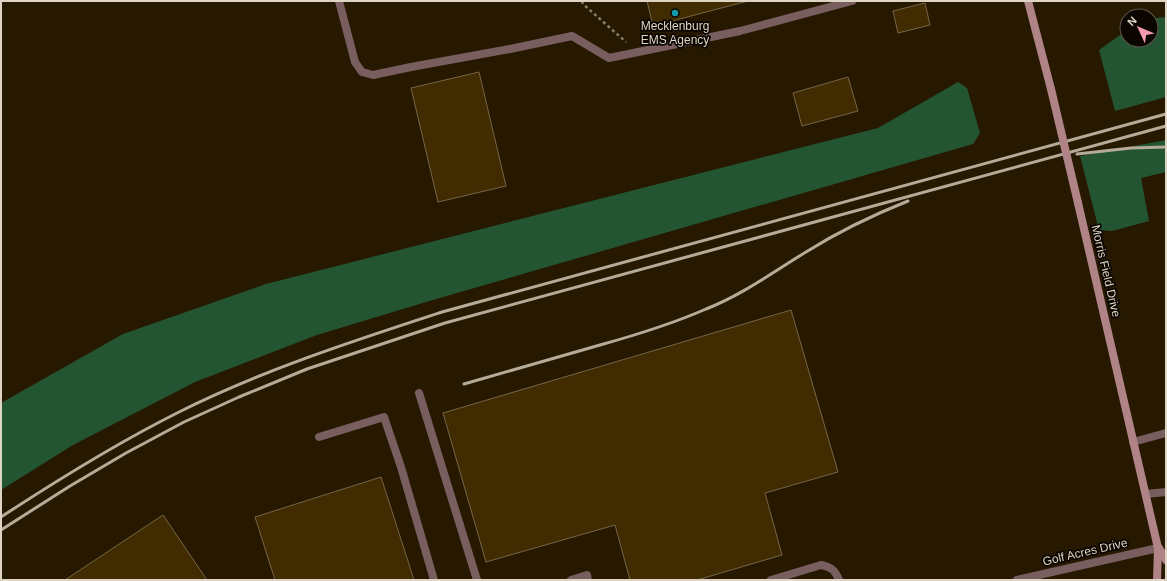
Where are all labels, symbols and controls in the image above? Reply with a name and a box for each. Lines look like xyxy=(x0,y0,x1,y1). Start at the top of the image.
marker: Mecklenburg EMS Agency xyxy=(670,8,680,18)
north arrow xyxy=(1119,8,1159,48)
text: N xyxy=(1125,14,1139,28)
place label: Mecklenburg EMS Agency xyxy=(641,19,709,47)
street label: Morris Field Drive xyxy=(1089,224,1123,319)
street label: Golf Acres Drive xyxy=(1041,535,1129,569)

